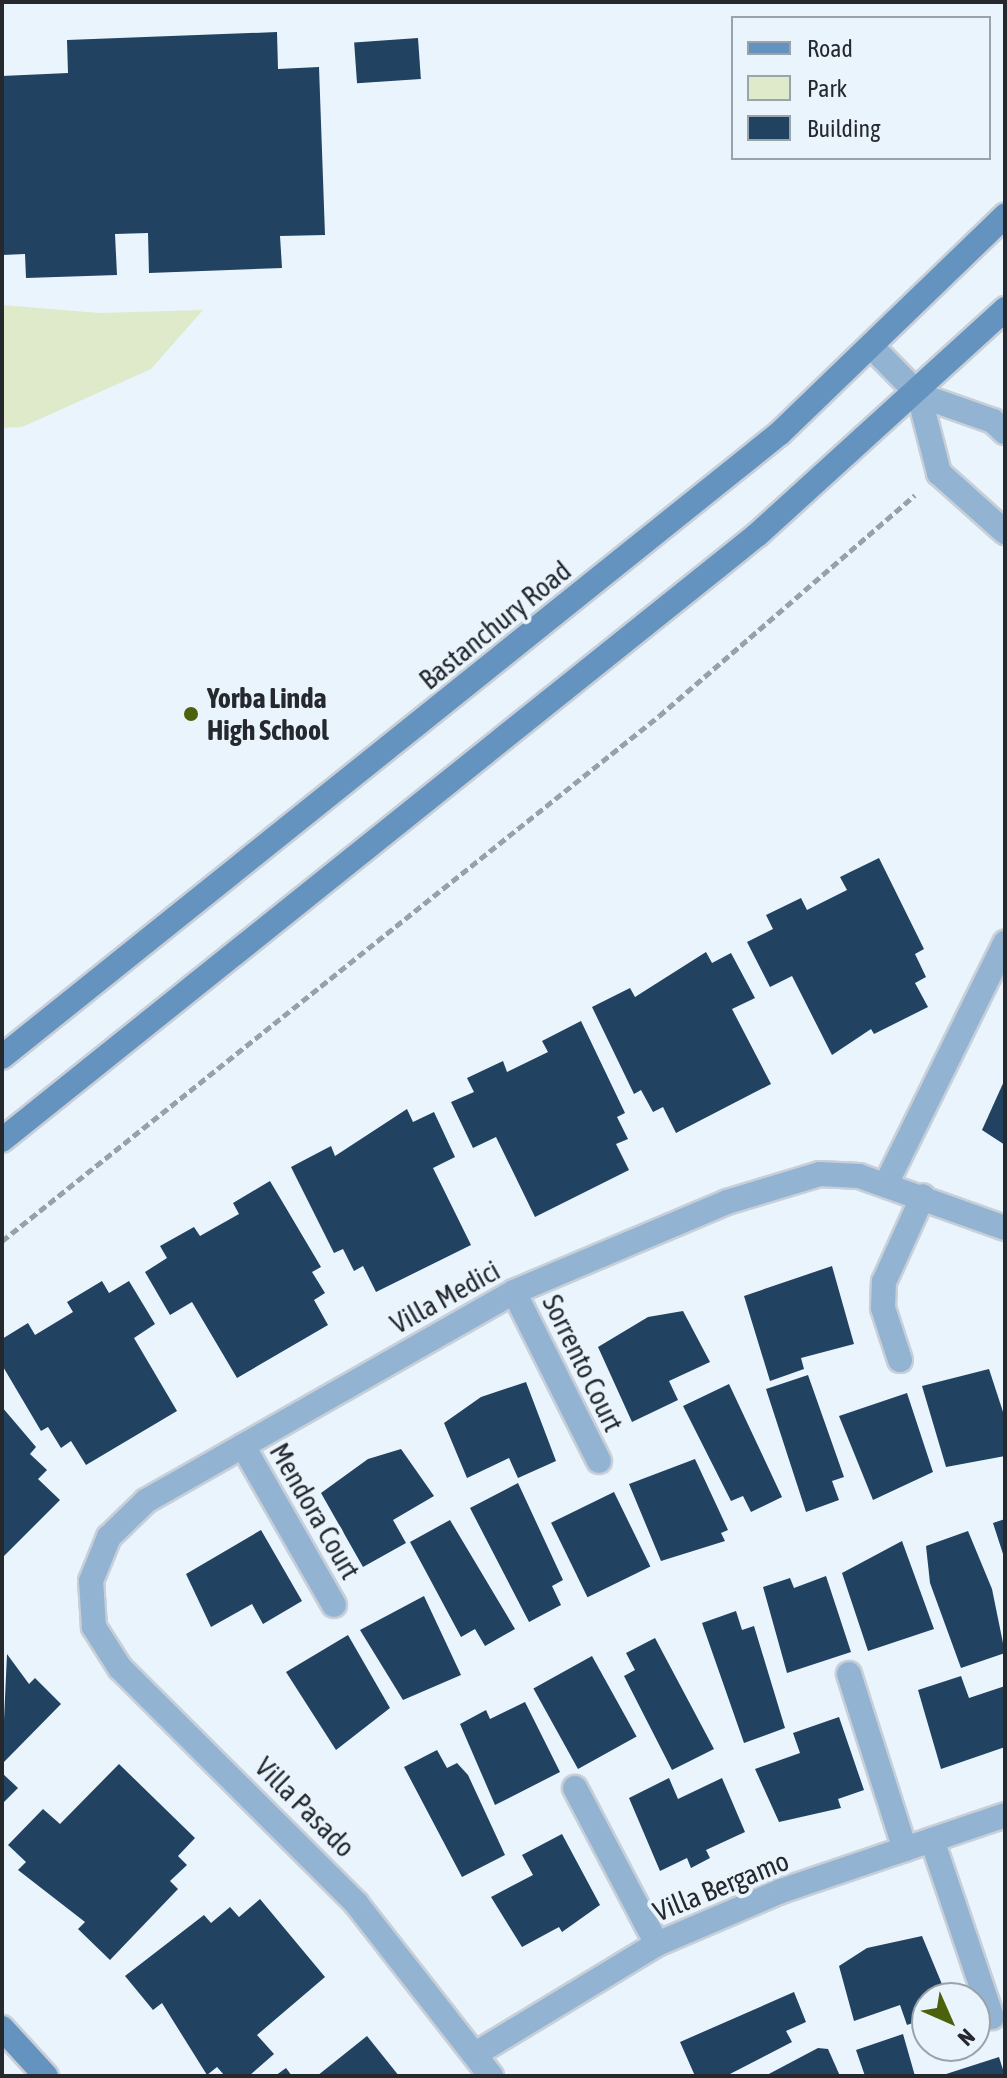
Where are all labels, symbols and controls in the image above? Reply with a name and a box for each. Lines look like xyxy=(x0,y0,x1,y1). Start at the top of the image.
legend xyxy=(731,16,991,160)
text: Road xyxy=(807,35,853,62)
text: Park xyxy=(807,75,847,102)
text: Building xyxy=(807,115,880,142)
street label: Bastanchury Road xyxy=(412,554,578,696)
place label: Yorba Linda High School xyxy=(207,681,329,747)
marker: Yorba Linda High School xyxy=(182,705,200,723)
street label: Villa Medici xyxy=(385,1253,505,1341)
street label: Sorrento Court xyxy=(535,1289,631,1437)
street label: Mendora Court xyxy=(263,1437,367,1585)
street label: Villa Pasado xyxy=(248,1750,362,1864)
street label: Villa Bergamo xyxy=(648,1844,794,1928)
north arrow xyxy=(911,1982,991,2062)
text: N xyxy=(953,2024,980,2051)

